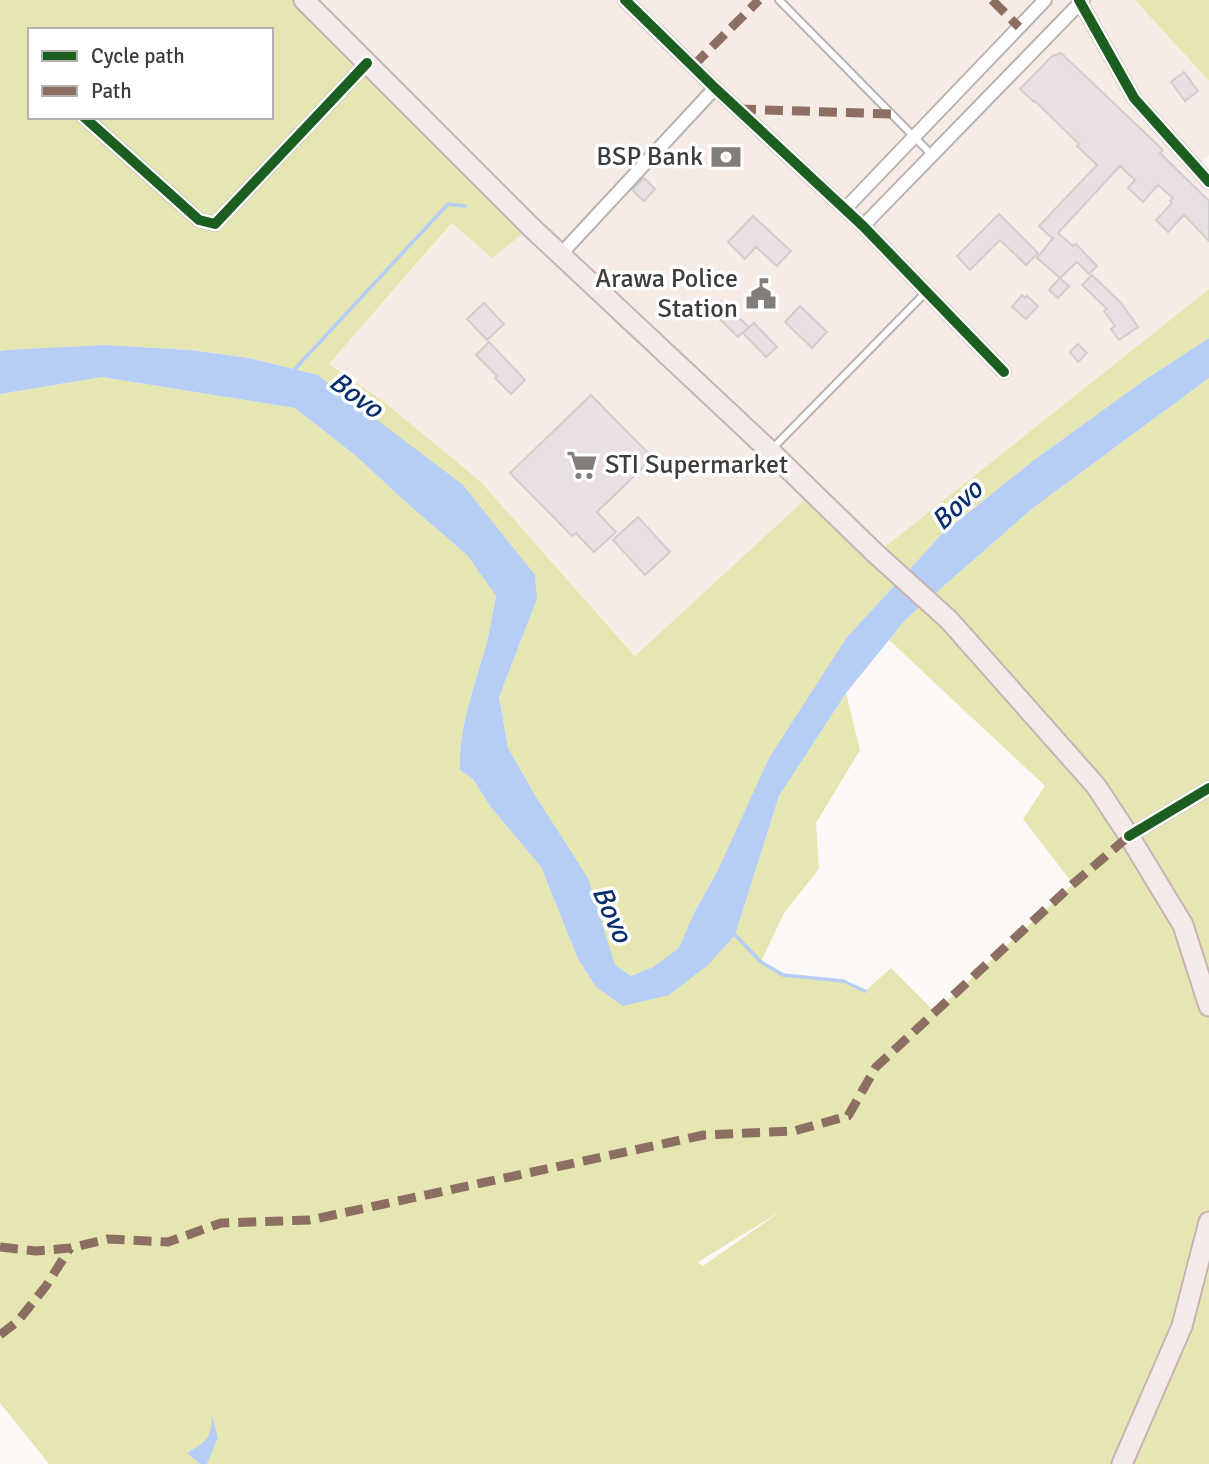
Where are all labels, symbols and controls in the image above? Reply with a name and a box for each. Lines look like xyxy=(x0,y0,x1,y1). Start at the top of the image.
legend xyxy=(28,28,273,119)
text: Cycle path xyxy=(91,43,185,69)
text: Path xyxy=(91,78,132,104)
bank icon: BSP Bank xyxy=(709,140,743,174)
place label: BSP Bank xyxy=(596,141,703,173)
place label: Arawa Police Station xyxy=(595,263,738,325)
public building icon: Arawa Police Station xyxy=(744,277,778,311)
water label: Bovo xyxy=(322,364,391,427)
supermarket icon: STI Supermarket xyxy=(565,448,599,482)
place label: STI Supermarket xyxy=(605,449,788,481)
water label: Bovo xyxy=(924,472,991,537)
water label: Bovo xyxy=(585,881,640,949)

